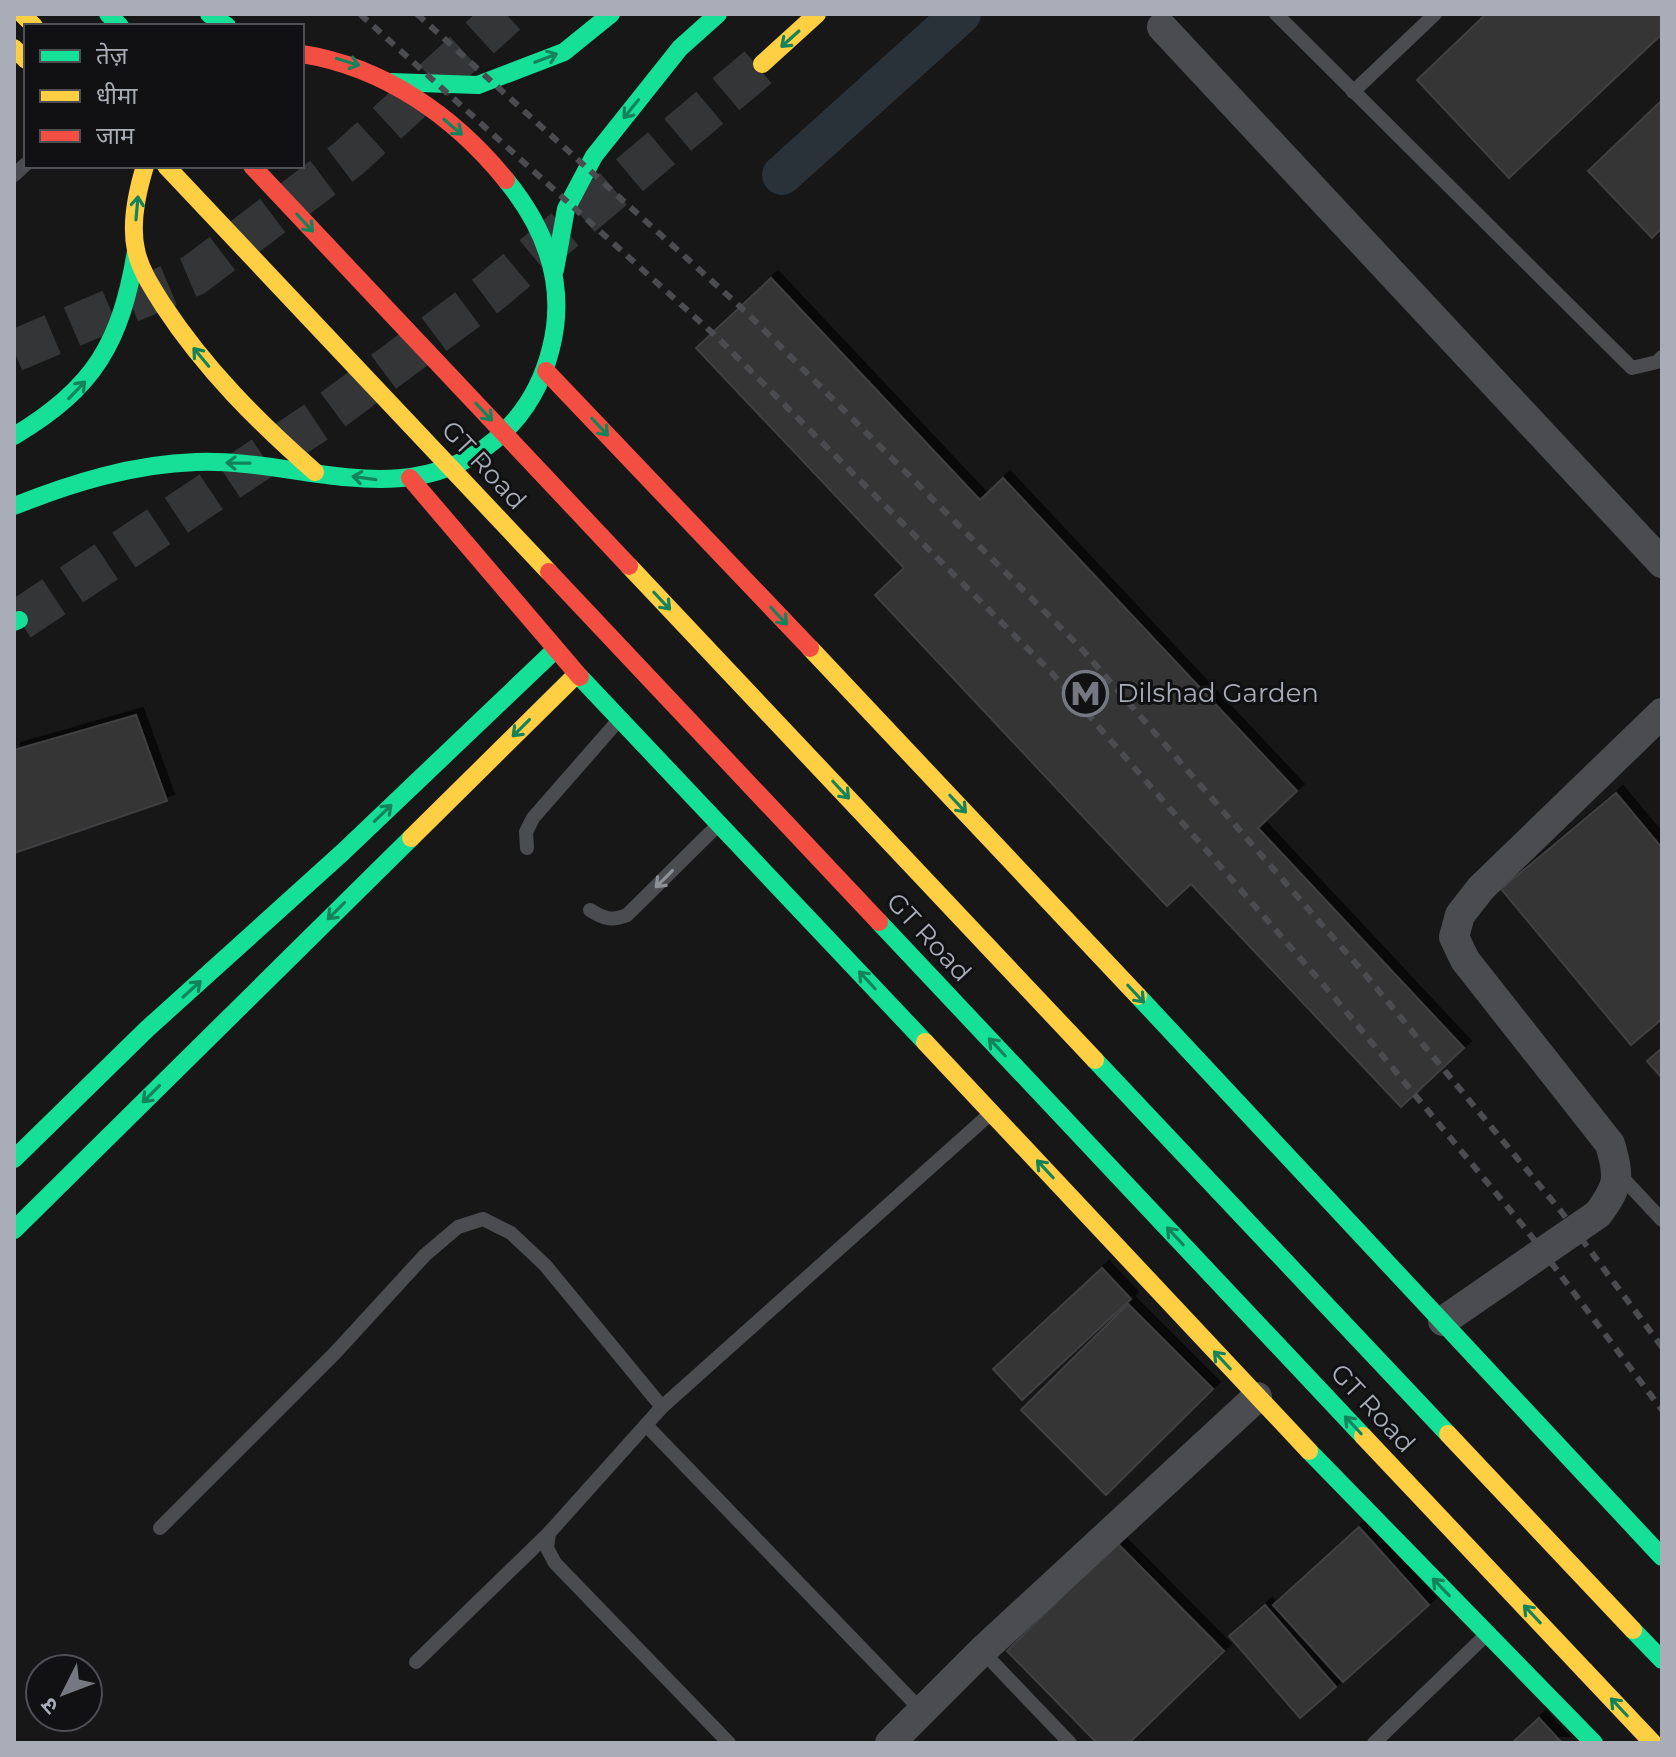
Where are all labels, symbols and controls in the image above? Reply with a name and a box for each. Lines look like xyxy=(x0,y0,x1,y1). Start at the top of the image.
legend xyxy=(24,24,304,168)
one-way arrow xyxy=(780,29,800,47)
text: तेज़ xyxy=(96,41,129,70)
one-way arrow xyxy=(533,50,558,64)
one-way arrow xyxy=(334,55,360,70)
text: धीमा xyxy=(96,81,138,110)
one-way arrow xyxy=(622,98,640,119)
one-way arrow xyxy=(442,118,463,136)
text: जाम xyxy=(96,121,135,150)
one-way arrow xyxy=(130,195,145,222)
one-way arrow xyxy=(296,213,315,233)
one-way arrow xyxy=(193,347,210,368)
one-way arrow xyxy=(67,380,86,400)
one-way arrow xyxy=(474,402,493,422)
street label: GT Road xyxy=(435,414,533,516)
one-way arrow xyxy=(590,417,609,436)
one-way arrow xyxy=(225,455,252,471)
one-way arrow xyxy=(351,471,378,486)
one-way arrow xyxy=(653,591,672,611)
one-way arrow xyxy=(769,606,788,626)
metro station icon: Dilshad Garden xyxy=(1062,669,1110,717)
place label: Dilshad Garden xyxy=(1117,677,1319,709)
one-way arrow xyxy=(512,718,531,737)
one-way arrow xyxy=(831,780,850,800)
one-way arrow xyxy=(948,794,966,814)
one-way arrow xyxy=(373,805,393,823)
one-way arrow xyxy=(654,869,674,888)
street label: GT Road xyxy=(880,886,978,988)
one-way arrow xyxy=(327,901,346,920)
one-way arrow xyxy=(858,971,877,990)
one-way arrow xyxy=(181,980,201,998)
one-way arrow xyxy=(1126,984,1145,1004)
one-way arrow xyxy=(987,1037,1006,1057)
one-way arrow xyxy=(142,1084,161,1103)
one-way arrow xyxy=(1036,1159,1055,1179)
one-way arrow xyxy=(1166,1227,1185,1246)
one-way arrow xyxy=(1213,1350,1231,1370)
street label: GT Road xyxy=(1324,1357,1422,1459)
one-way arrow xyxy=(1344,1415,1363,1435)
one-way arrow xyxy=(1432,1578,1451,1597)
one-way arrow xyxy=(1522,1604,1541,1624)
north arrow xyxy=(24,1653,104,1733)
text: उ xyxy=(34,1691,64,1720)
one-way arrow xyxy=(1610,1697,1629,1717)

